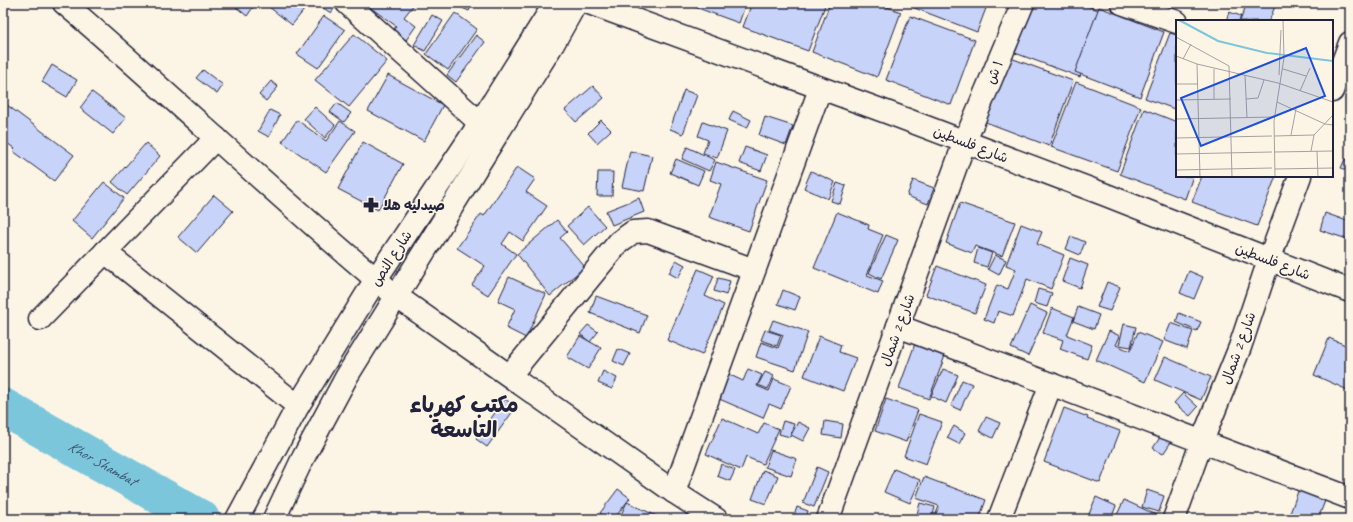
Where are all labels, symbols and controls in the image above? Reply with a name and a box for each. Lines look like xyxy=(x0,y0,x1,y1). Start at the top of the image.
inset map xyxy=(1176,20,1333,177)
street label: ١ ش xyxy=(982,58,1007,87)
street label: شارع فلسطين xyxy=(931,122,1011,167)
pharmacy icon: صيدليه هلا xyxy=(362,196,380,214)
place label: صيدليه هلا xyxy=(383,197,445,214)
street label: شارع النص xyxy=(367,227,417,290)
street label: شارع فلسطين xyxy=(1233,239,1313,284)
street label: شارع 2 شمال xyxy=(876,292,919,369)
street label: شارع 2 شمال xyxy=(1217,310,1260,387)
district label: مكتب كهرباء التاسعة xyxy=(409,391,519,444)
water label: Khor Shambat xyxy=(65,437,143,492)

